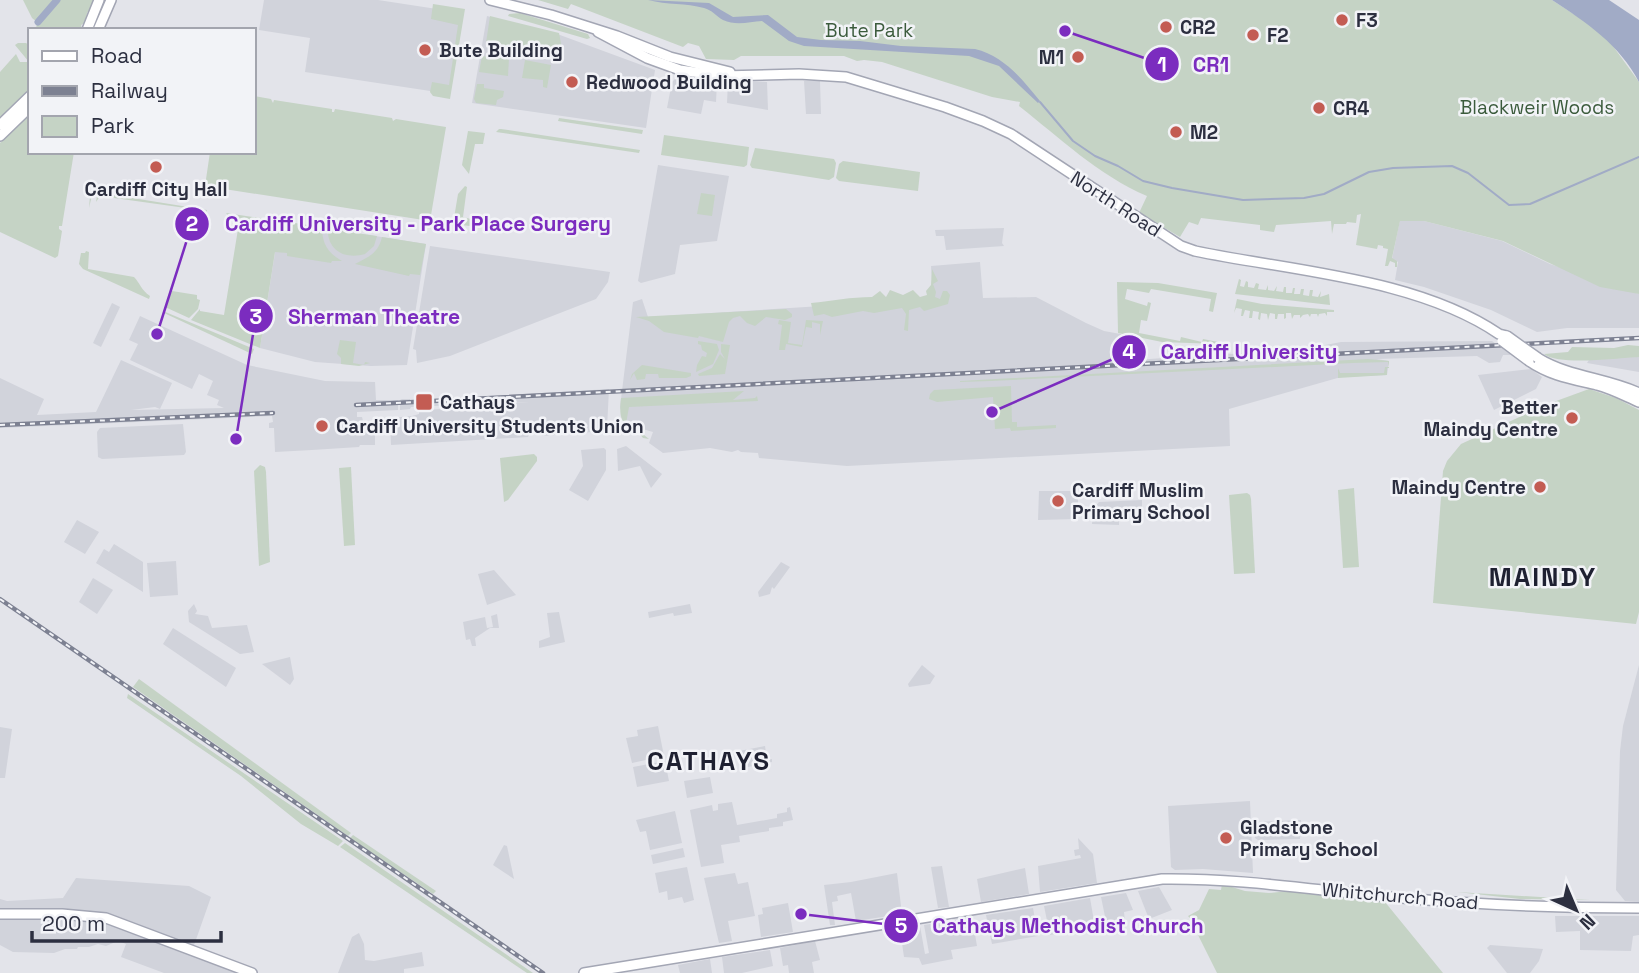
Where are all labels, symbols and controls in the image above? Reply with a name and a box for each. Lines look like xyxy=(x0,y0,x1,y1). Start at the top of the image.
place label: F3 xyxy=(1356,8,1378,33)
marker: F3 xyxy=(1334,12,1350,28)
place label: CR2 xyxy=(1180,15,1216,40)
park label: Bute Park xyxy=(825,18,913,43)
marker: CR2 xyxy=(1158,19,1174,35)
place label: F2 xyxy=(1267,23,1288,48)
marker: F2 xyxy=(1245,27,1261,43)
legend xyxy=(28,28,256,154)
place label: Bute Building xyxy=(439,38,563,63)
text: Road xyxy=(91,42,143,69)
marker: Bute Building xyxy=(417,42,433,58)
callout: CR1 xyxy=(1144,43,1244,85)
place label: M1 xyxy=(1039,45,1064,70)
marker: M1 xyxy=(1070,49,1086,65)
text: 1 xyxy=(1157,51,1167,78)
text: CR1 xyxy=(1193,51,1229,78)
place label: Redwood Building xyxy=(586,70,752,95)
marker: Redwood Building xyxy=(564,74,580,90)
text: Railway xyxy=(91,77,168,104)
park label: Blackweir Woods xyxy=(1460,95,1614,120)
place label: CR4 xyxy=(1333,96,1369,121)
marker: CR4 xyxy=(1311,100,1327,116)
text: Park xyxy=(91,112,135,139)
place label: M2 xyxy=(1190,120,1218,145)
marker: M2 xyxy=(1168,124,1184,140)
marker: Cardiff City Hall xyxy=(148,159,164,175)
street label: North Road xyxy=(1066,165,1166,243)
place label: Cardiff City Hall xyxy=(85,177,227,202)
callout: Cardiff University - Park Place Surgery xyxy=(175,203,625,245)
text: 2 xyxy=(186,210,198,237)
text: Cardiff University - Park Place Surgery xyxy=(225,210,611,237)
callout: Sherman Theatre xyxy=(239,295,474,337)
text: 3 xyxy=(250,303,262,330)
text: Sherman Theatre xyxy=(288,303,460,330)
callout: Cardiff University xyxy=(1111,331,1351,373)
text: 4 xyxy=(1122,338,1136,365)
text: Cardiff University xyxy=(1160,338,1338,365)
place label: Cathays xyxy=(440,390,515,415)
marker: Cathays xyxy=(414,392,434,412)
place label: Better Maindy Centre xyxy=(1423,395,1558,442)
marker: Better Maindy Centre xyxy=(1564,410,1580,426)
place label: Cardiff University Students Union xyxy=(336,414,644,439)
marker: Cardiff University Students Union xyxy=(314,418,330,434)
place label: Maindy Centre xyxy=(1391,475,1526,500)
place label: Cardiff Muslim Primary School xyxy=(1072,478,1210,525)
marker: Maindy Centre xyxy=(1532,479,1548,495)
marker: Cardiff Muslim Primary School xyxy=(1050,493,1066,509)
district label: MAINDY xyxy=(1489,560,1597,594)
district label: CATHAYS xyxy=(647,744,771,778)
place label: Gladstone Primary School xyxy=(1240,815,1378,862)
marker: Gladstone Primary School xyxy=(1218,830,1234,846)
north arrow xyxy=(1541,875,1611,945)
street label: Whitchurch Road xyxy=(1321,877,1479,915)
scale bar xyxy=(32,900,220,944)
callout: Cathays Methodist Church xyxy=(883,905,1218,947)
text: N xyxy=(1574,908,1601,935)
text: 200 m xyxy=(42,910,105,937)
text: 5 xyxy=(895,912,907,939)
text: Cathays Methodist Church xyxy=(932,912,1204,939)

